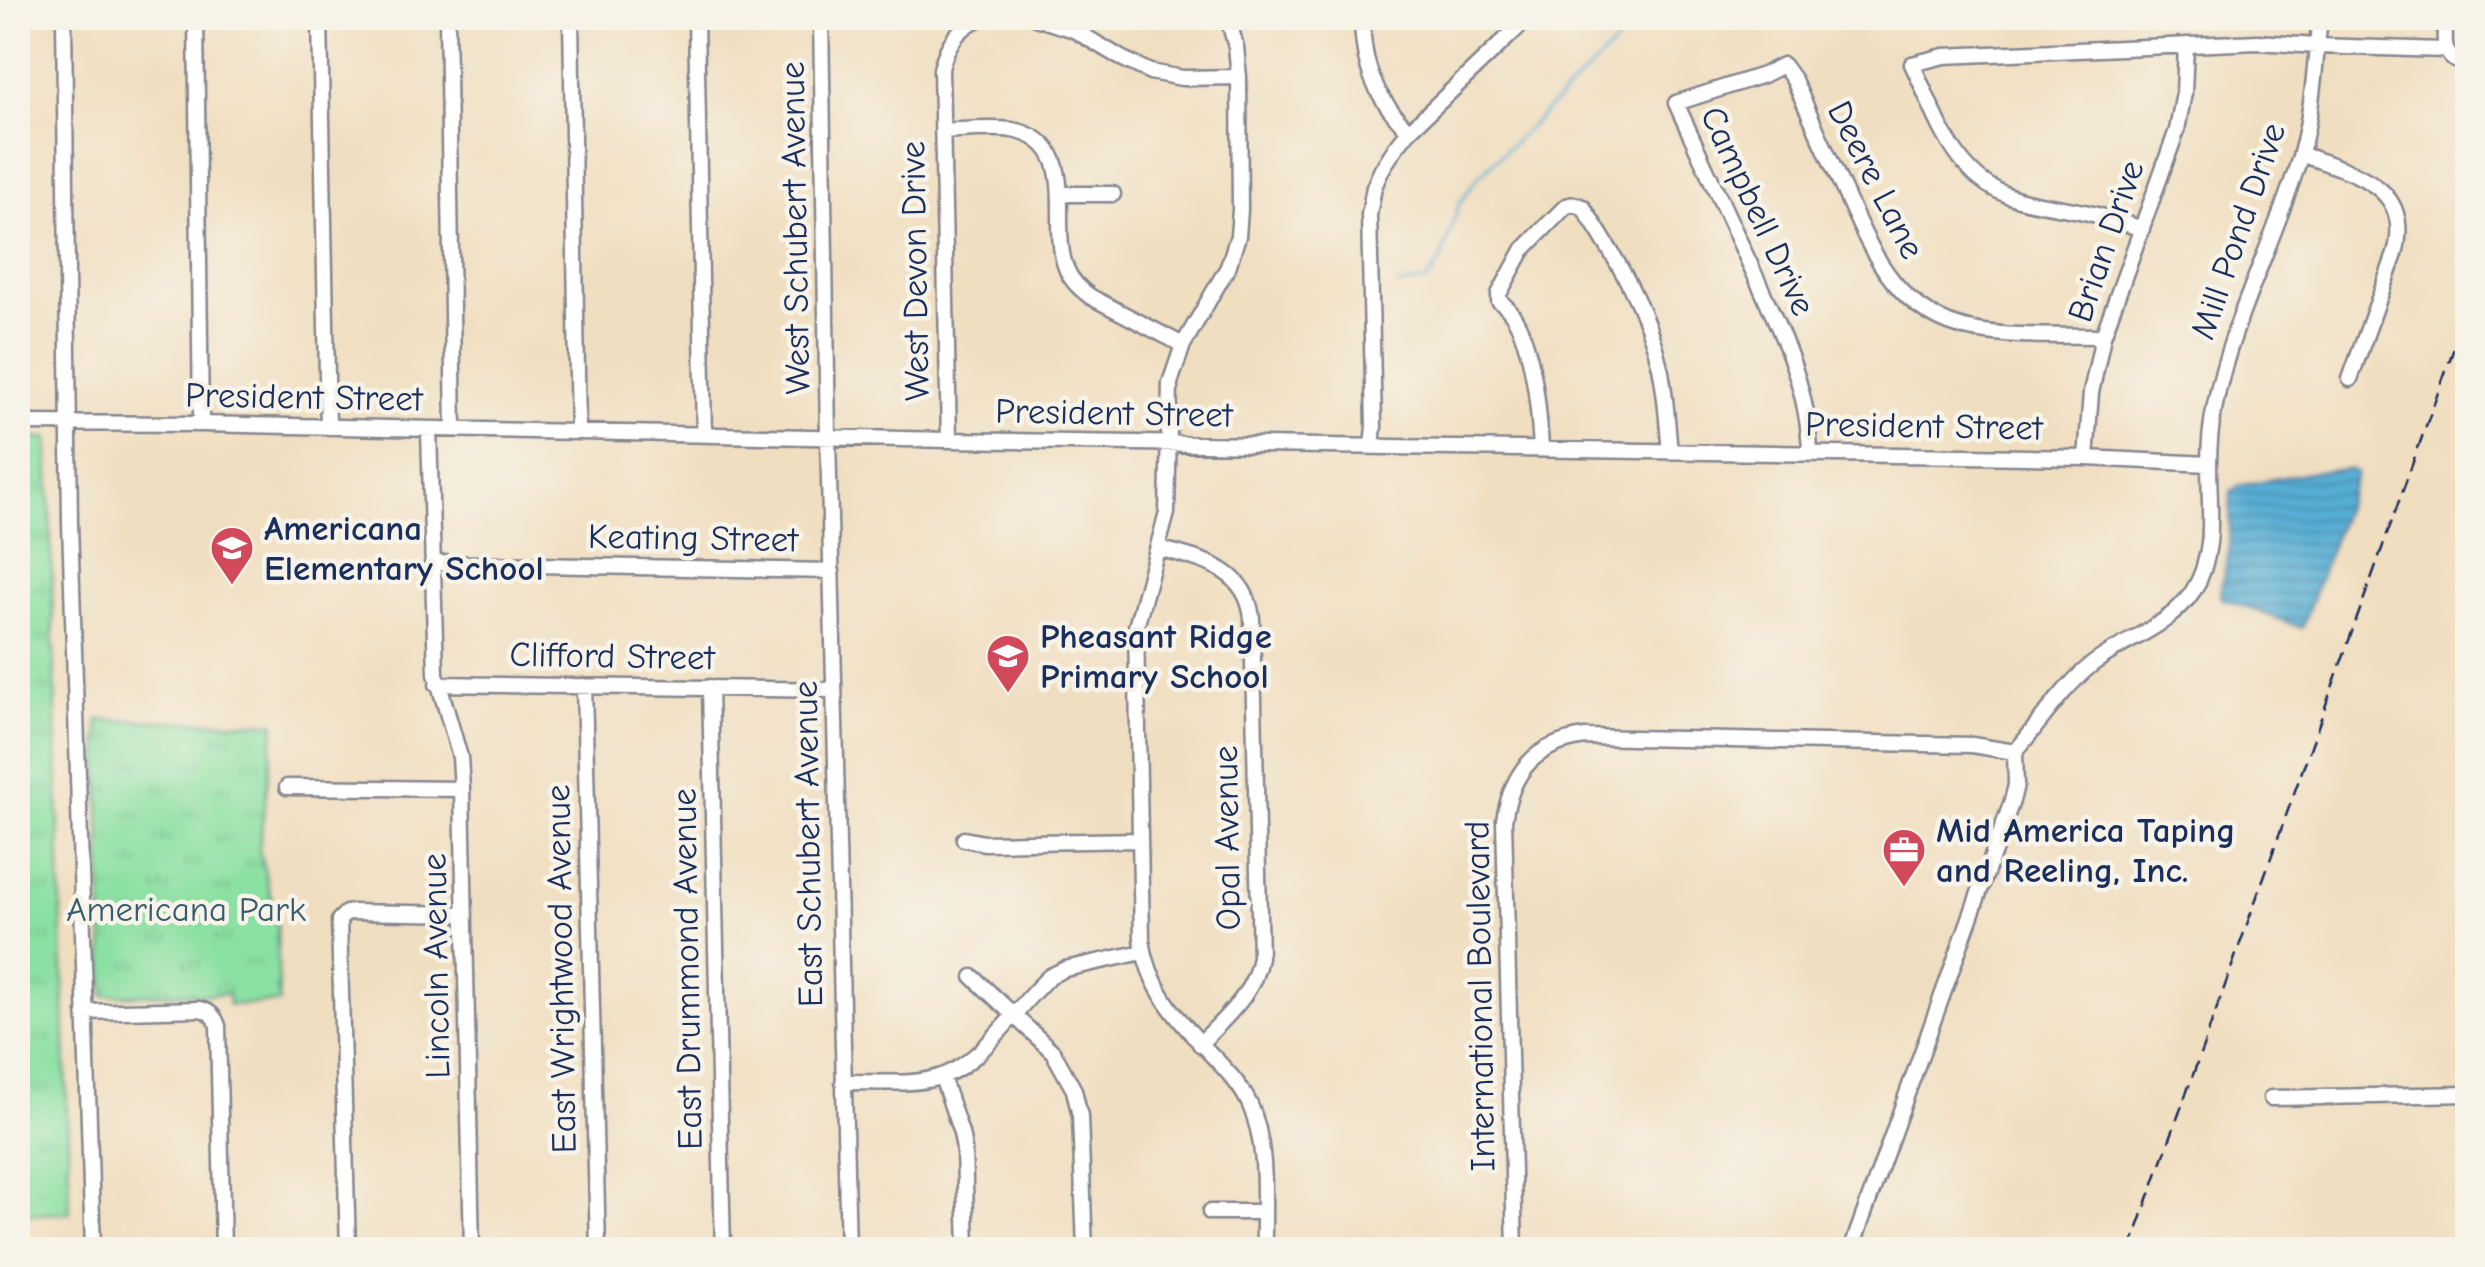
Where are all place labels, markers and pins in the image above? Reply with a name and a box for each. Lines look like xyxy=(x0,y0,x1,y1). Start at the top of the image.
place label: Americana Elementary School xyxy=(264,508,544,589)
school or university icon: Americana Elementary School xyxy=(209,525,255,586)
place label: Pheasant Ridge Primary School xyxy=(1040,616,1272,697)
school or university icon: Pheasant Ridge Primary School xyxy=(985,633,1031,694)
place label: Mid America Taping and Reeling, Inc. xyxy=(1936,810,2235,891)
office icon: Mid America Taping and Reeling, Inc. xyxy=(1881,827,1927,888)

